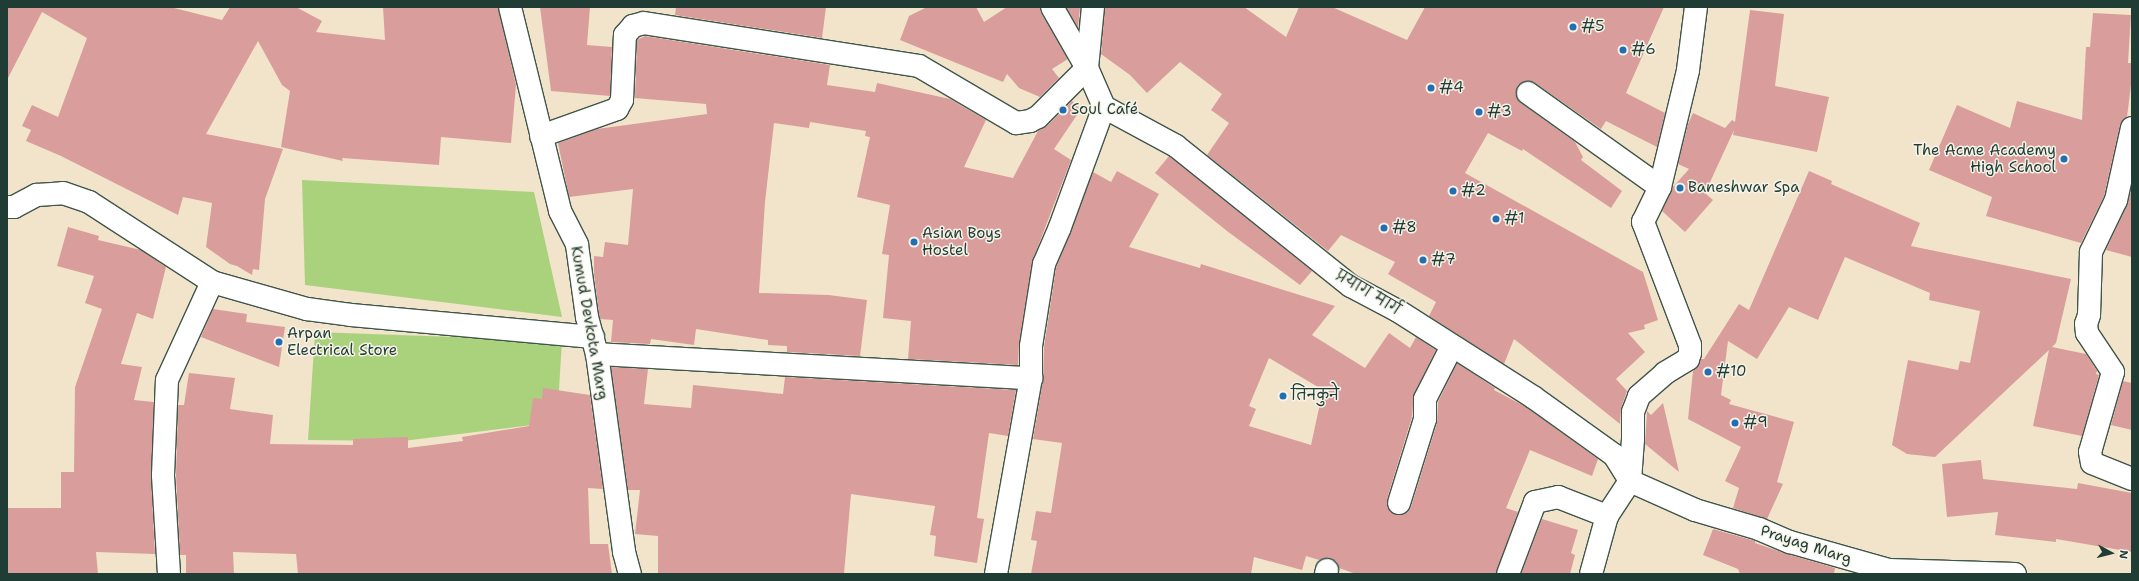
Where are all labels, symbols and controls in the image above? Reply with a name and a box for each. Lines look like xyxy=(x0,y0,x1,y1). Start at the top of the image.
place label: #5 xyxy=(1581,18,1604,36)
marker: #5 xyxy=(1568,22,1578,32)
place label: #6 xyxy=(1631,41,1656,59)
marker: #6 xyxy=(1618,45,1628,55)
place label: #4 xyxy=(1439,79,1464,97)
marker: #4 xyxy=(1426,83,1436,93)
place label: Soul Café xyxy=(1071,101,1138,119)
place label: #3 xyxy=(1487,103,1512,121)
marker: Soul Café xyxy=(1058,105,1068,115)
marker: #3 xyxy=(1474,107,1484,117)
place label: The Acme Academy High School xyxy=(1913,141,2056,176)
marker: The Acme Academy High School xyxy=(2059,154,2069,164)
place label: Baneshwar Spa xyxy=(1688,179,1800,197)
place label: #2 xyxy=(1461,182,1486,200)
marker: Baneshwar Spa xyxy=(1675,183,1685,193)
marker: #2 xyxy=(1448,186,1458,196)
place label: #1 xyxy=(1504,210,1525,228)
marker: #1 xyxy=(1491,214,1501,224)
place label: #8 xyxy=(1392,219,1417,237)
marker: #8 xyxy=(1379,223,1389,233)
place label: Asian Boys Hostel xyxy=(922,224,1001,259)
marker: Asian Boys Hostel xyxy=(909,237,919,247)
street label: Kumud Devkota Marg xyxy=(567,245,611,401)
place label: #7 xyxy=(1431,251,1456,269)
marker: #7 xyxy=(1418,255,1428,265)
street label: प्रयाग मार्ग xyxy=(1332,267,1404,319)
place label: Arpan Electrical Store xyxy=(287,324,397,359)
marker: Arpan Electrical Store xyxy=(274,337,284,347)
place label: #10 xyxy=(1716,363,1747,381)
marker: #10 xyxy=(1703,367,1713,377)
place label: तिनकुने xyxy=(1291,387,1339,405)
marker: तिनकुने xyxy=(1278,391,1288,401)
place label: #9 xyxy=(1743,414,1768,432)
marker: #9 xyxy=(1730,418,1740,428)
street label: Prayag Marg xyxy=(1758,522,1854,568)
north arrow xyxy=(2091,533,2131,573)
text: N xyxy=(2115,549,2131,560)

